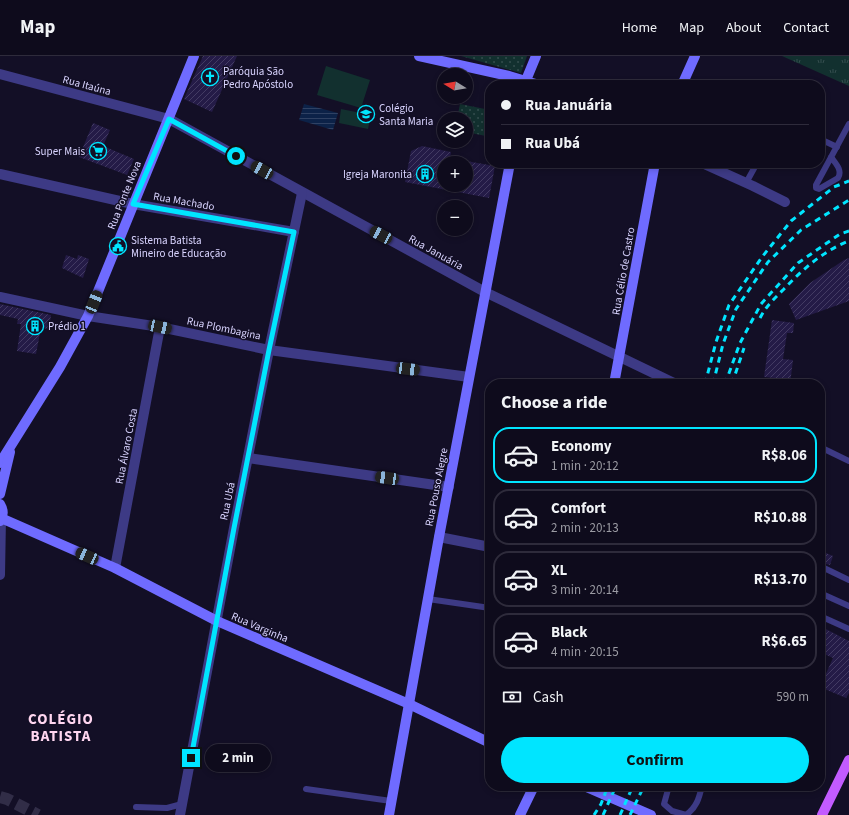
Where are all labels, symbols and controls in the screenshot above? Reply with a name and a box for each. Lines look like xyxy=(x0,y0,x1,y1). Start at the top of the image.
text: Map xyxy=(20,14,55,41)
text: Home xyxy=(622,18,657,38)
text: Map xyxy=(679,18,704,38)
text: About xyxy=(726,18,761,38)
text: Contact xyxy=(783,18,829,38)
place label: Paróquia São Pedro Apóstolo xyxy=(223,64,293,92)
church icon: Paróquia São Pedro Apóstolo xyxy=(200,67,220,87)
north arrow xyxy=(437,68,473,104)
map controls xyxy=(437,68,473,236)
street label: Rua Itaúna xyxy=(61,72,113,99)
text: Rua Januária xyxy=(525,95,612,116)
place label: Colégio Santa Maria xyxy=(379,101,433,129)
school or university icon: Colégio Santa Maria xyxy=(356,104,376,124)
button: layers xyxy=(437,112,473,148)
text: Rua Ubá xyxy=(525,133,580,154)
supermarket icon: Super Mais xyxy=(88,141,108,161)
place label: Super Mais xyxy=(35,144,85,159)
route start xyxy=(227,147,245,165)
button: + xyxy=(437,156,473,192)
street label: Rua Ponte Nova xyxy=(104,159,145,232)
car xyxy=(249,159,275,181)
building icon: Igreja Maronita xyxy=(415,164,435,184)
place label: Igreja Maronita xyxy=(343,167,412,182)
street label: Rua Machado xyxy=(152,189,216,214)
button: − xyxy=(437,200,473,236)
car xyxy=(368,224,394,246)
street label: Rua Célio de Castro xyxy=(608,226,639,316)
street label: Rua Januária xyxy=(406,231,466,274)
place label: Sistema Batista Mineiro de Educação xyxy=(131,233,226,261)
public building icon: Sistema Batista Mineiro de Educação xyxy=(108,236,128,256)
car xyxy=(84,289,104,315)
street label: Rua Plombagina xyxy=(185,313,262,344)
building icon: Prédio 1 xyxy=(25,316,45,336)
place label: Prédio 1 xyxy=(48,319,86,334)
car xyxy=(147,319,173,335)
car xyxy=(395,362,421,376)
text: Choose a ride xyxy=(501,390,607,415)
street label: Rua Álvaro Costa xyxy=(112,407,141,485)
text: Economy xyxy=(551,436,612,457)
icon: car xyxy=(503,437,539,473)
text: R$8.06 xyxy=(762,445,807,466)
street label: Rua Pouso Alegre xyxy=(422,446,452,528)
text: 1 min · 20:12 xyxy=(551,457,619,475)
car xyxy=(374,470,400,486)
street label: Rua Ubá xyxy=(216,481,239,522)
text: Comfort xyxy=(551,498,606,519)
icon: car xyxy=(503,499,539,535)
text: R$10.88 xyxy=(754,507,807,528)
text: 2 min · 20:13 xyxy=(551,519,619,537)
car xyxy=(74,546,100,566)
text: XL xyxy=(551,560,567,581)
icon: car xyxy=(503,561,539,597)
text: R$13.70 xyxy=(754,569,807,590)
text: 3 min · 20:14 xyxy=(551,581,619,599)
street label: Rua Varginha xyxy=(229,609,291,646)
text: Black xyxy=(551,622,588,643)
icon: car xyxy=(503,623,539,659)
text: R$6.65 xyxy=(762,631,807,652)
text: 4 min · 20:15 xyxy=(551,643,619,661)
icon: cash xyxy=(501,686,523,708)
text: Cash xyxy=(533,687,564,708)
text: 590 m xyxy=(776,688,809,706)
district label: COLÉGIO BATISTA xyxy=(28,709,94,747)
button: Confirm xyxy=(501,737,809,783)
callout: 2 min xyxy=(205,744,271,772)
route end xyxy=(182,749,200,767)
text: 2 min xyxy=(222,749,254,767)

